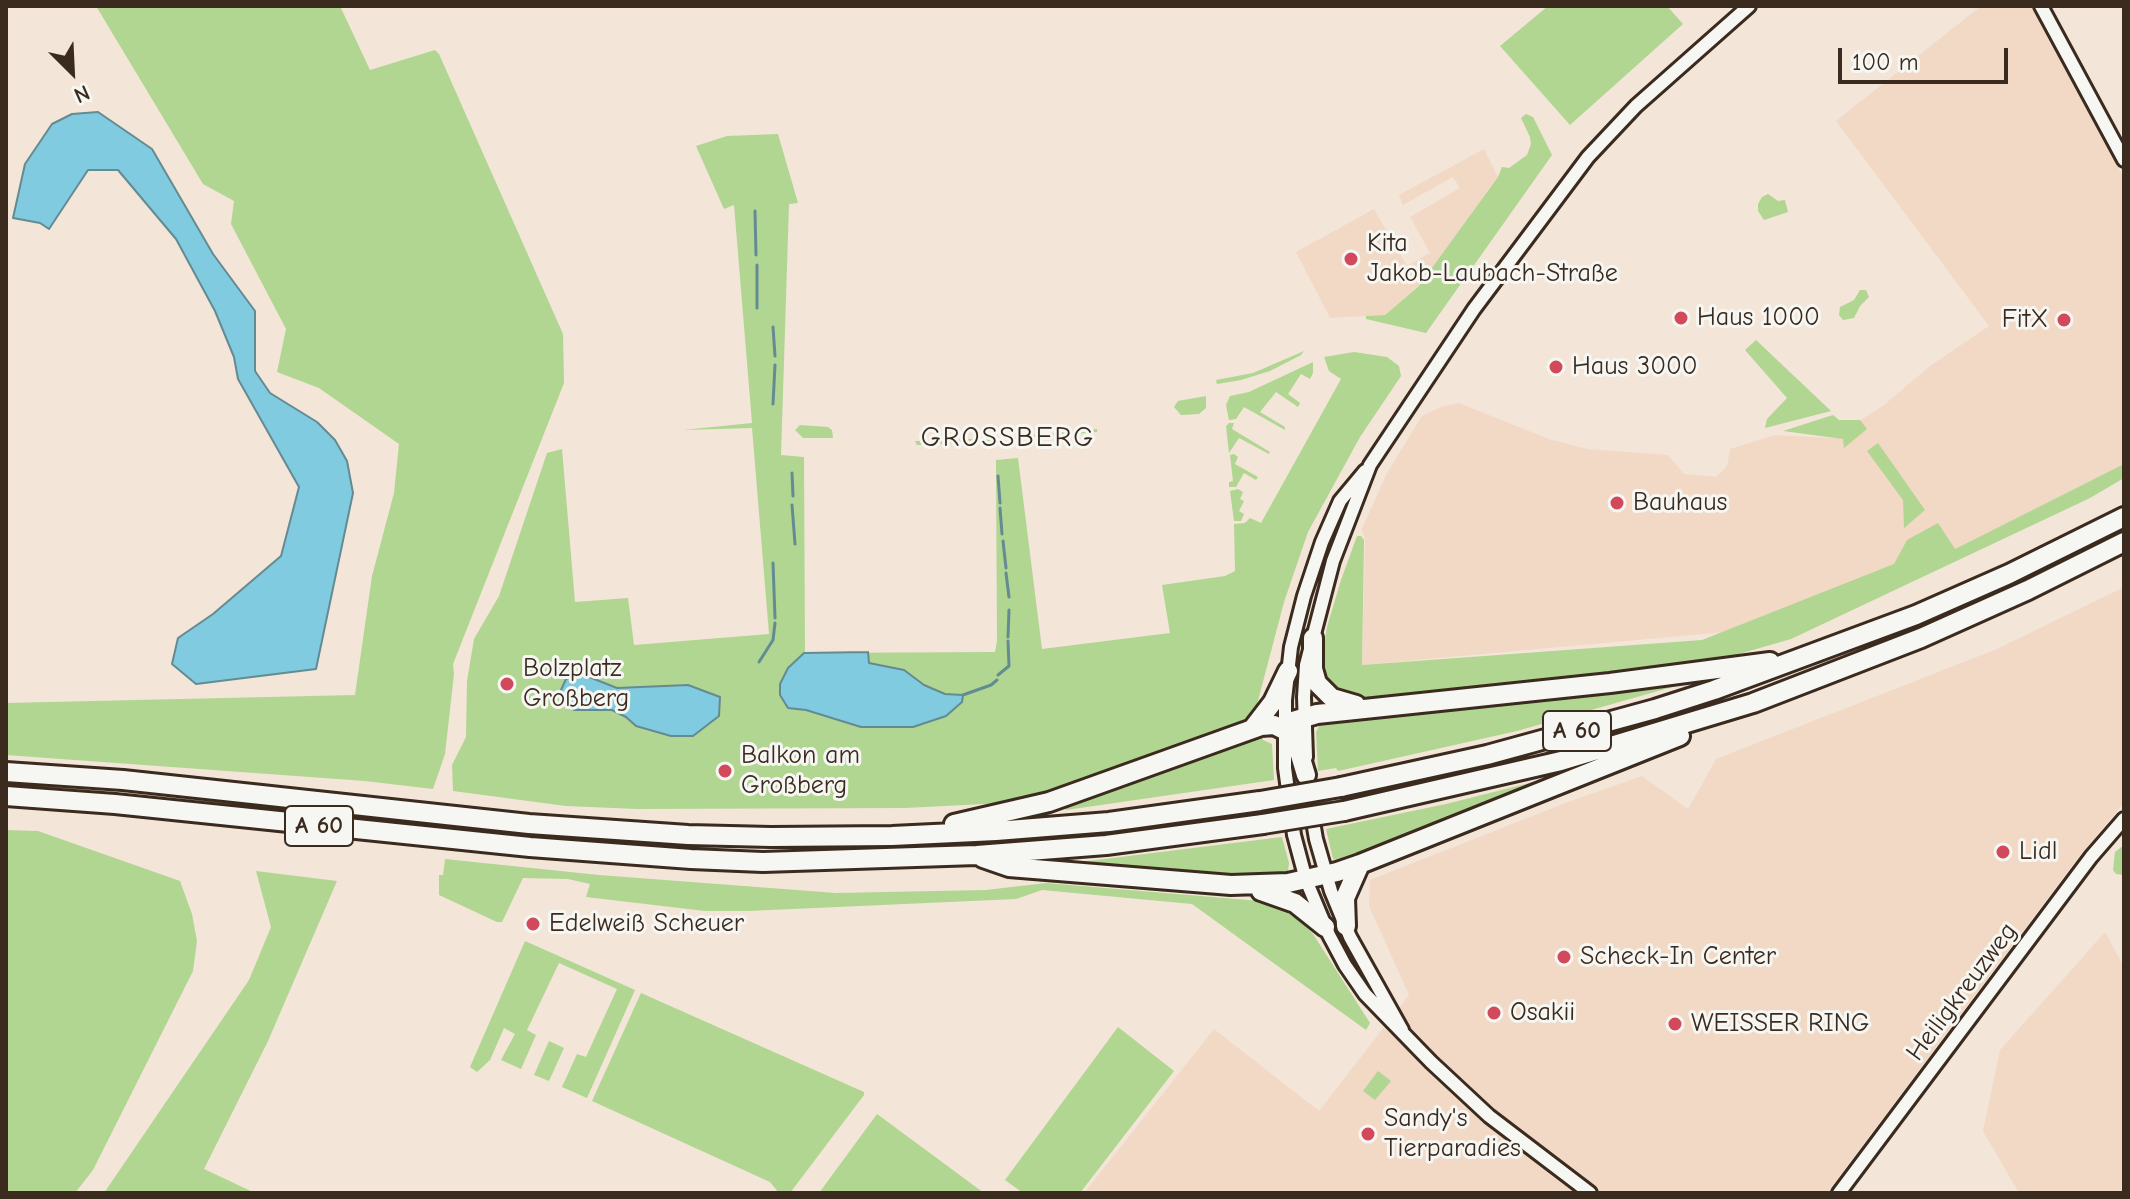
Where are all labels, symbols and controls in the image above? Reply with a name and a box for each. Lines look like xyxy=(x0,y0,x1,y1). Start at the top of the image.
north arrow xyxy=(32,32,112,112)
scale bar xyxy=(1842,32,2012,82)
text: 100 m xyxy=(1852,48,1919,76)
text: N xyxy=(70,79,94,109)
place label: Kita Jakob-Laubach-Straße xyxy=(1367,228,1618,290)
marker: Kita Jakob-Laubach-Straße xyxy=(1342,250,1360,268)
place label: Haus 1000 xyxy=(1697,302,1820,334)
place label: FitX xyxy=(2002,304,2048,336)
marker: Haus 1000 xyxy=(1672,309,1690,327)
marker: FitX xyxy=(2055,311,2073,329)
place label: Haus 3000 xyxy=(1572,351,1698,383)
marker: Haus 3000 xyxy=(1547,358,1565,376)
district label: GROSSBERG xyxy=(921,421,1095,455)
place label: Bauhaus xyxy=(1633,487,1727,519)
marker: Bauhaus xyxy=(1608,494,1626,512)
place label: Bolzplatz Großberg xyxy=(523,653,629,714)
marker: Bolzplatz Großberg xyxy=(498,675,516,693)
road number: A 60 xyxy=(1543,711,1611,751)
place label: Balkon am Großberg xyxy=(741,740,860,802)
marker: Balkon am Großberg xyxy=(716,762,734,780)
road number: A 60 xyxy=(285,806,353,846)
place label: Lidl xyxy=(2019,836,2057,868)
marker: Lidl xyxy=(1994,843,2012,861)
place label: Edelweiß Scheuer xyxy=(549,908,744,940)
marker: Edelweiß Scheuer xyxy=(524,915,542,933)
street label: Heiligkreuzweg xyxy=(1900,917,2024,1067)
place label: Scheck-In Center xyxy=(1580,941,1776,973)
marker: Scheck-In Center xyxy=(1555,948,1573,966)
place label: Osakii xyxy=(1510,997,1575,1029)
marker: Osakii xyxy=(1485,1004,1503,1022)
place label: WEISSER RING xyxy=(1691,1008,1869,1040)
marker: WEISSER RING xyxy=(1666,1015,1684,1033)
place label: Sandy's Tierparadies xyxy=(1384,1103,1521,1164)
marker: Sandy's Tierparadies xyxy=(1359,1125,1377,1143)

